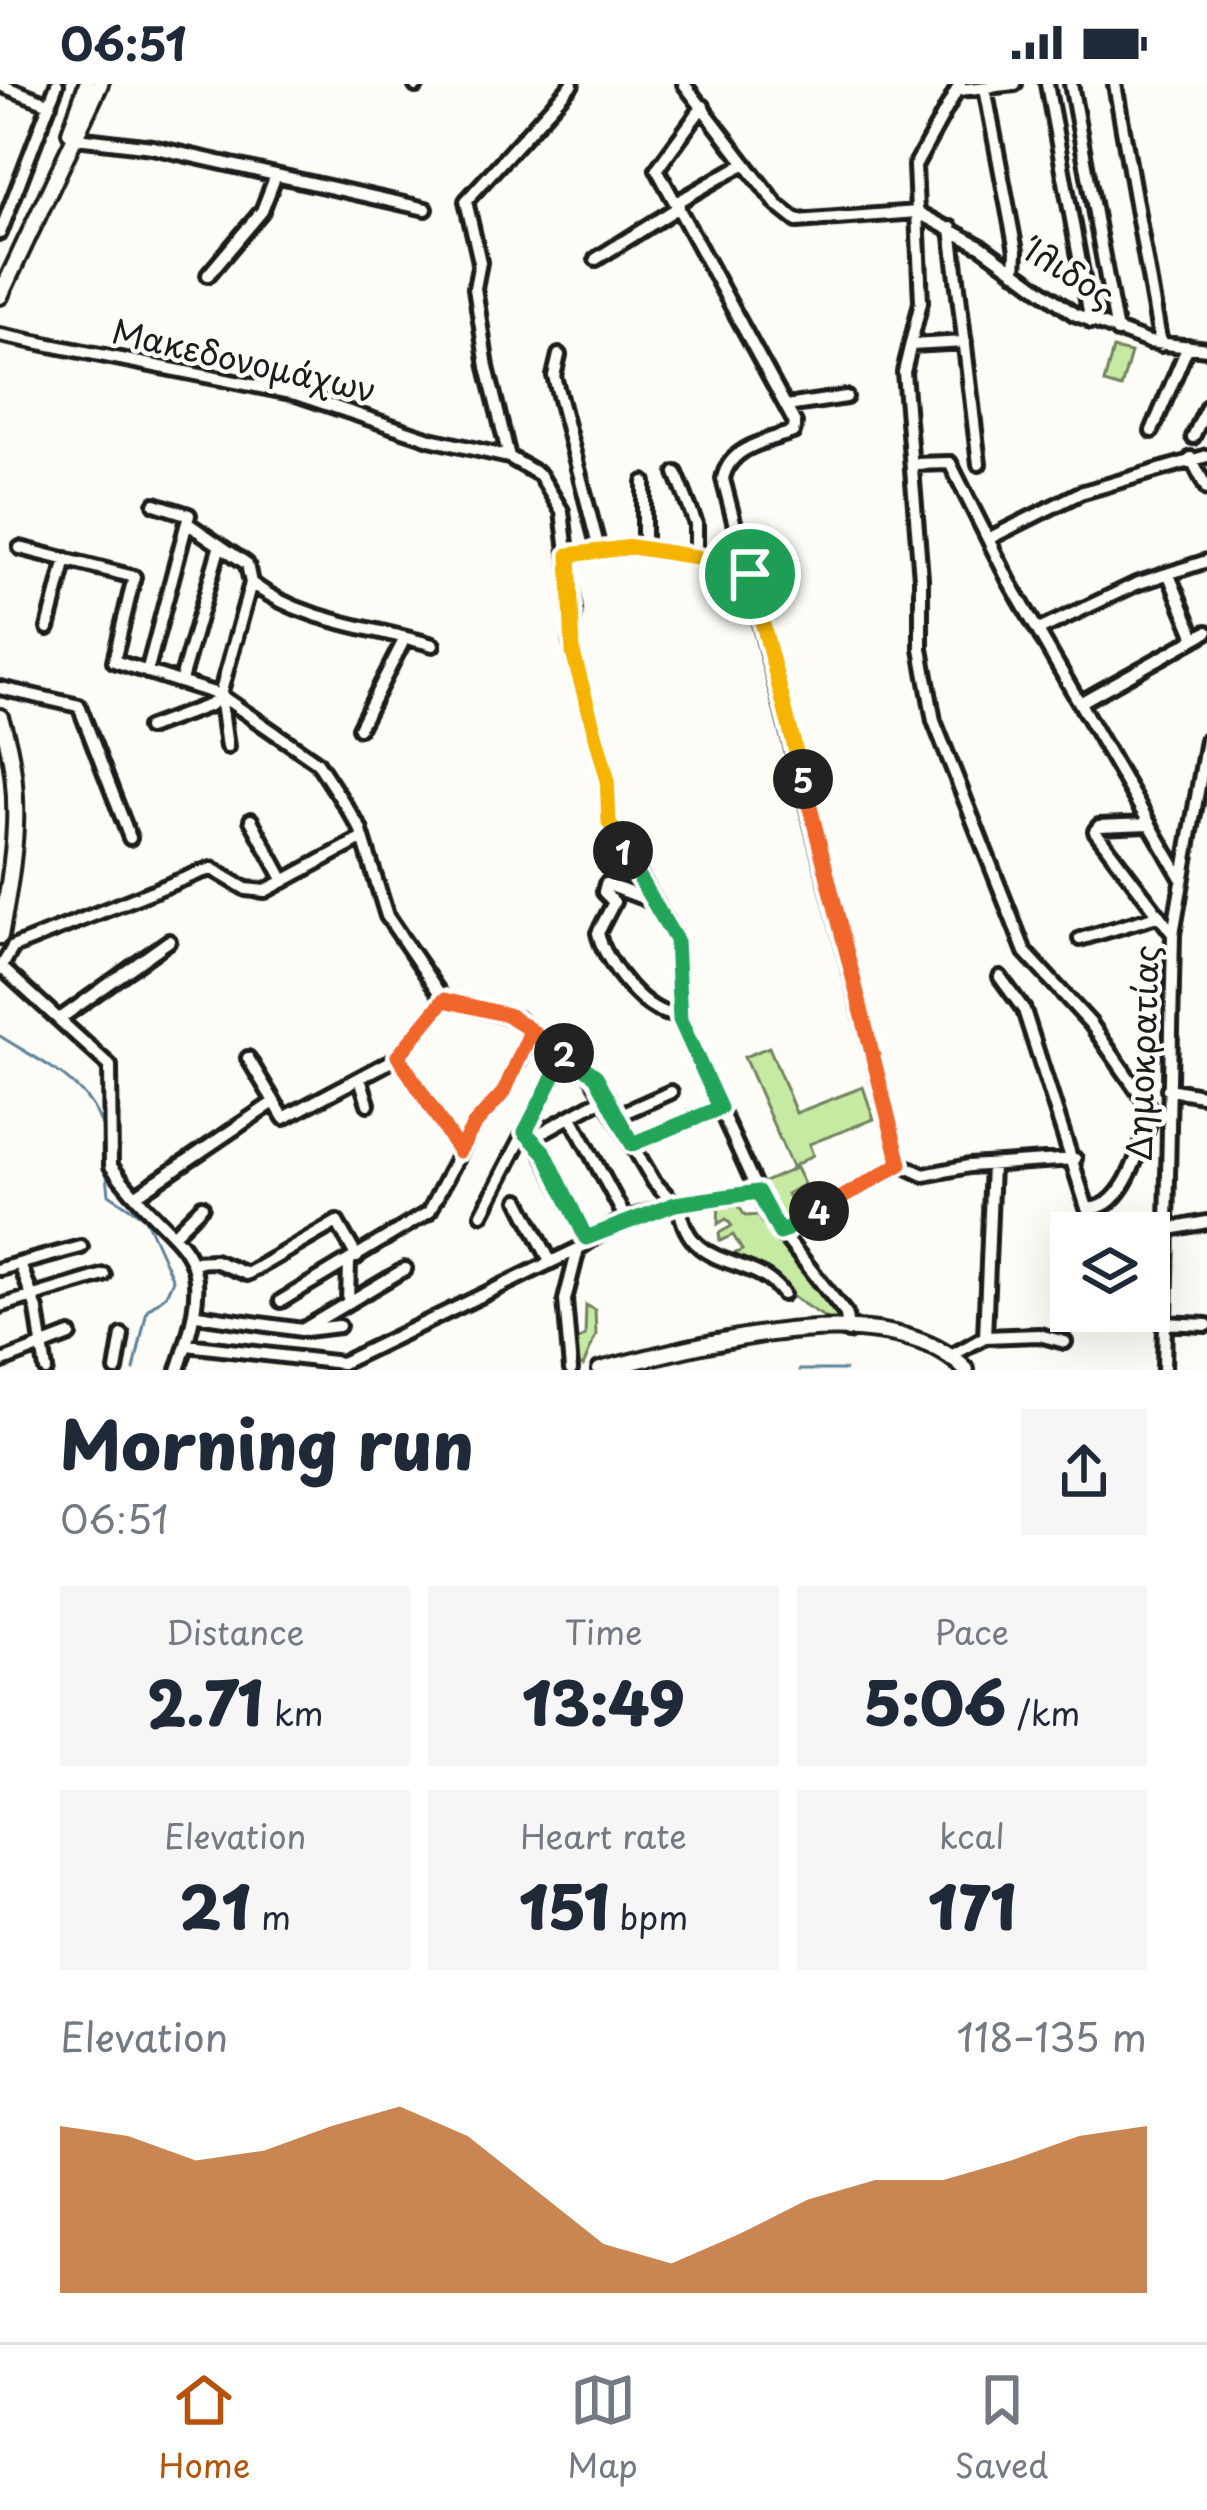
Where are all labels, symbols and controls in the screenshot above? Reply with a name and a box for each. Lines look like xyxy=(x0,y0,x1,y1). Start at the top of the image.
text: 06:51 xyxy=(60,8,187,76)
street label: Ίλιδος xyxy=(1014,222,1125,318)
street label: Μακεδονομάχων xyxy=(108,304,381,414)
pin xyxy=(699,523,801,625)
icon: arrive xyxy=(717,541,783,607)
pin: 5 xyxy=(773,749,833,809)
text: 5 xyxy=(792,754,814,804)
pin: 1 xyxy=(593,821,653,881)
text: 1 xyxy=(615,826,631,876)
street label: Δημοκρατίας xyxy=(1112,944,1170,1162)
pin: 2 xyxy=(534,1023,594,1083)
text: 2 xyxy=(552,1028,576,1078)
pin: 4 xyxy=(789,1181,849,1241)
text: 4 xyxy=(808,1186,830,1236)
map controls xyxy=(1050,1212,1170,1332)
button: layers xyxy=(1050,1212,1170,1332)
text: Morning run xyxy=(60,1393,474,1492)
button: share xyxy=(1021,1409,1147,1535)
text: 06:51 xyxy=(60,1488,169,1547)
text: Distance xyxy=(166,1606,304,1656)
text: Time xyxy=(565,1606,642,1656)
text: Pace xyxy=(935,1606,1009,1656)
text: 2.71 xyxy=(147,1656,263,1746)
text: 13:49 xyxy=(522,1656,685,1746)
text: 5:06 xyxy=(863,1656,1006,1746)
text: km xyxy=(263,1687,324,1737)
text: /km xyxy=(1006,1687,1080,1737)
text: Elevation xyxy=(164,1810,306,1860)
text: Heart rate xyxy=(520,1810,687,1860)
text: kcal xyxy=(939,1810,1005,1860)
text: 21 xyxy=(179,1860,250,1950)
text: 151 xyxy=(519,1860,609,1950)
text: 171 xyxy=(928,1860,1016,1950)
text: m xyxy=(250,1891,291,1941)
text: bpm xyxy=(609,1891,688,1941)
text: Elevation xyxy=(60,2006,228,2065)
text: 118–135 m xyxy=(956,2006,1147,2065)
tab: Home xyxy=(159,2367,250,2489)
tab: Map xyxy=(567,2367,638,2489)
tab: Saved xyxy=(955,2367,1048,2489)

